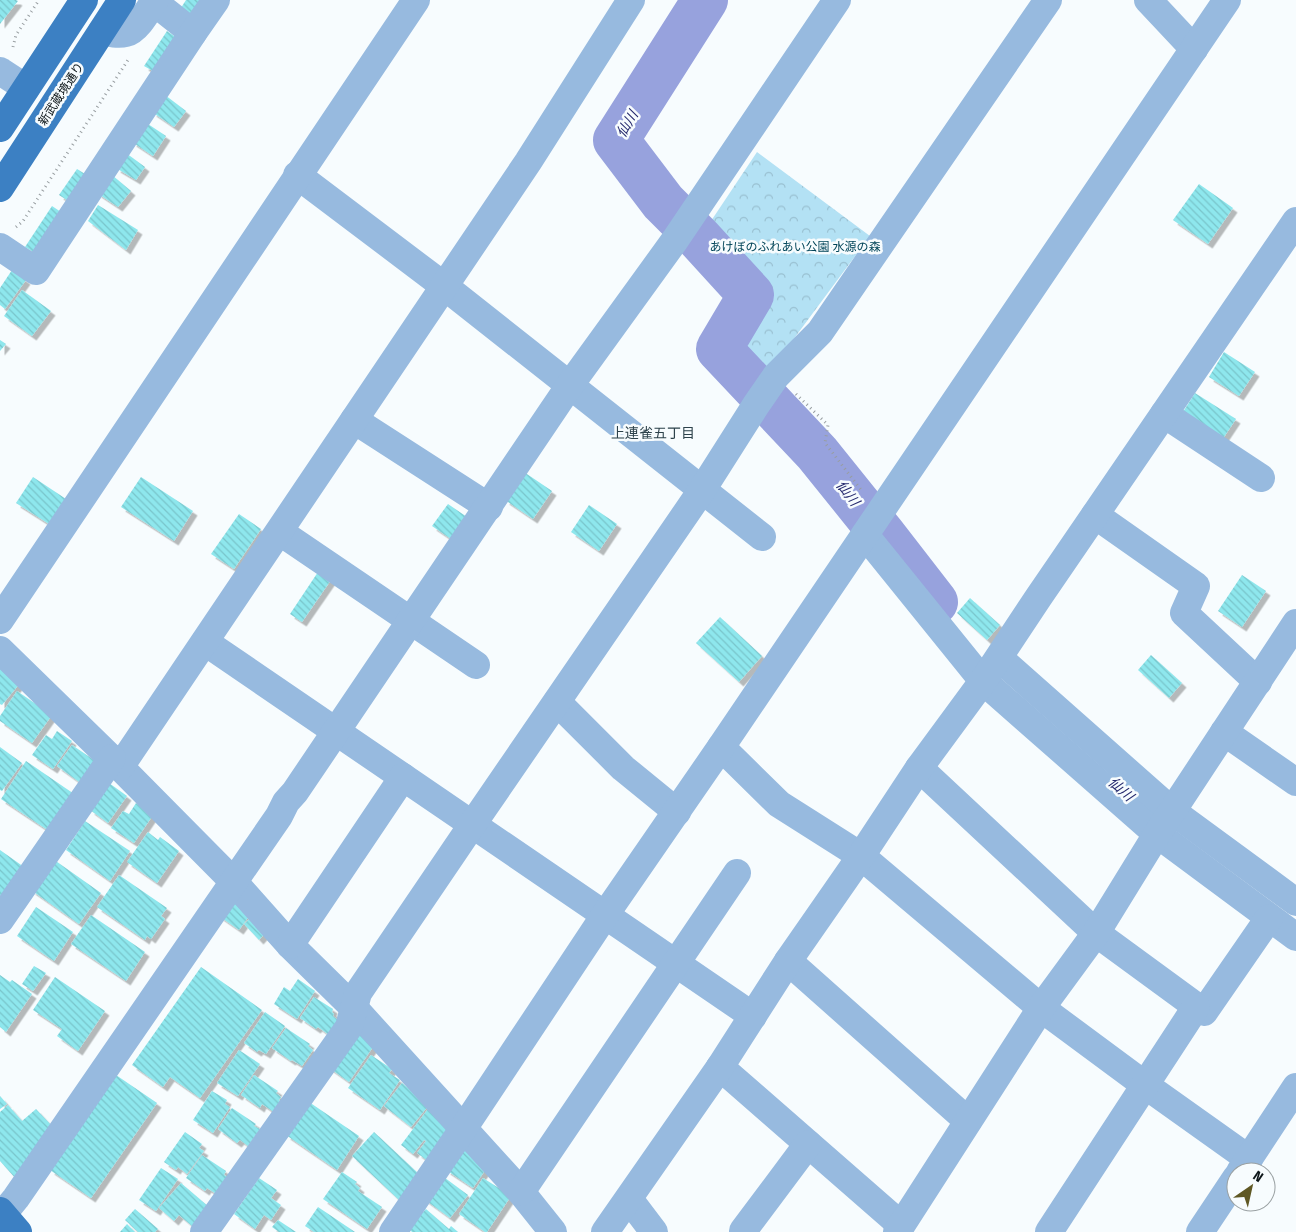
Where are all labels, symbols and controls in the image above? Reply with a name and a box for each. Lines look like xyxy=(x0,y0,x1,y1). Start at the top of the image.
street label: 新武蔵境通り xyxy=(36,60,86,128)
water label: 仙川 xyxy=(613,106,643,141)
park label: あけぼのふれあい公園 水源の森 xyxy=(710,240,880,254)
district label: 上連雀五丁目 xyxy=(611,425,695,442)
water label: 仙川 xyxy=(832,477,864,511)
water label: 仙川 xyxy=(1105,774,1138,806)
north arrow xyxy=(1226,1162,1276,1212)
text: N xyxy=(1250,1167,1266,1186)

